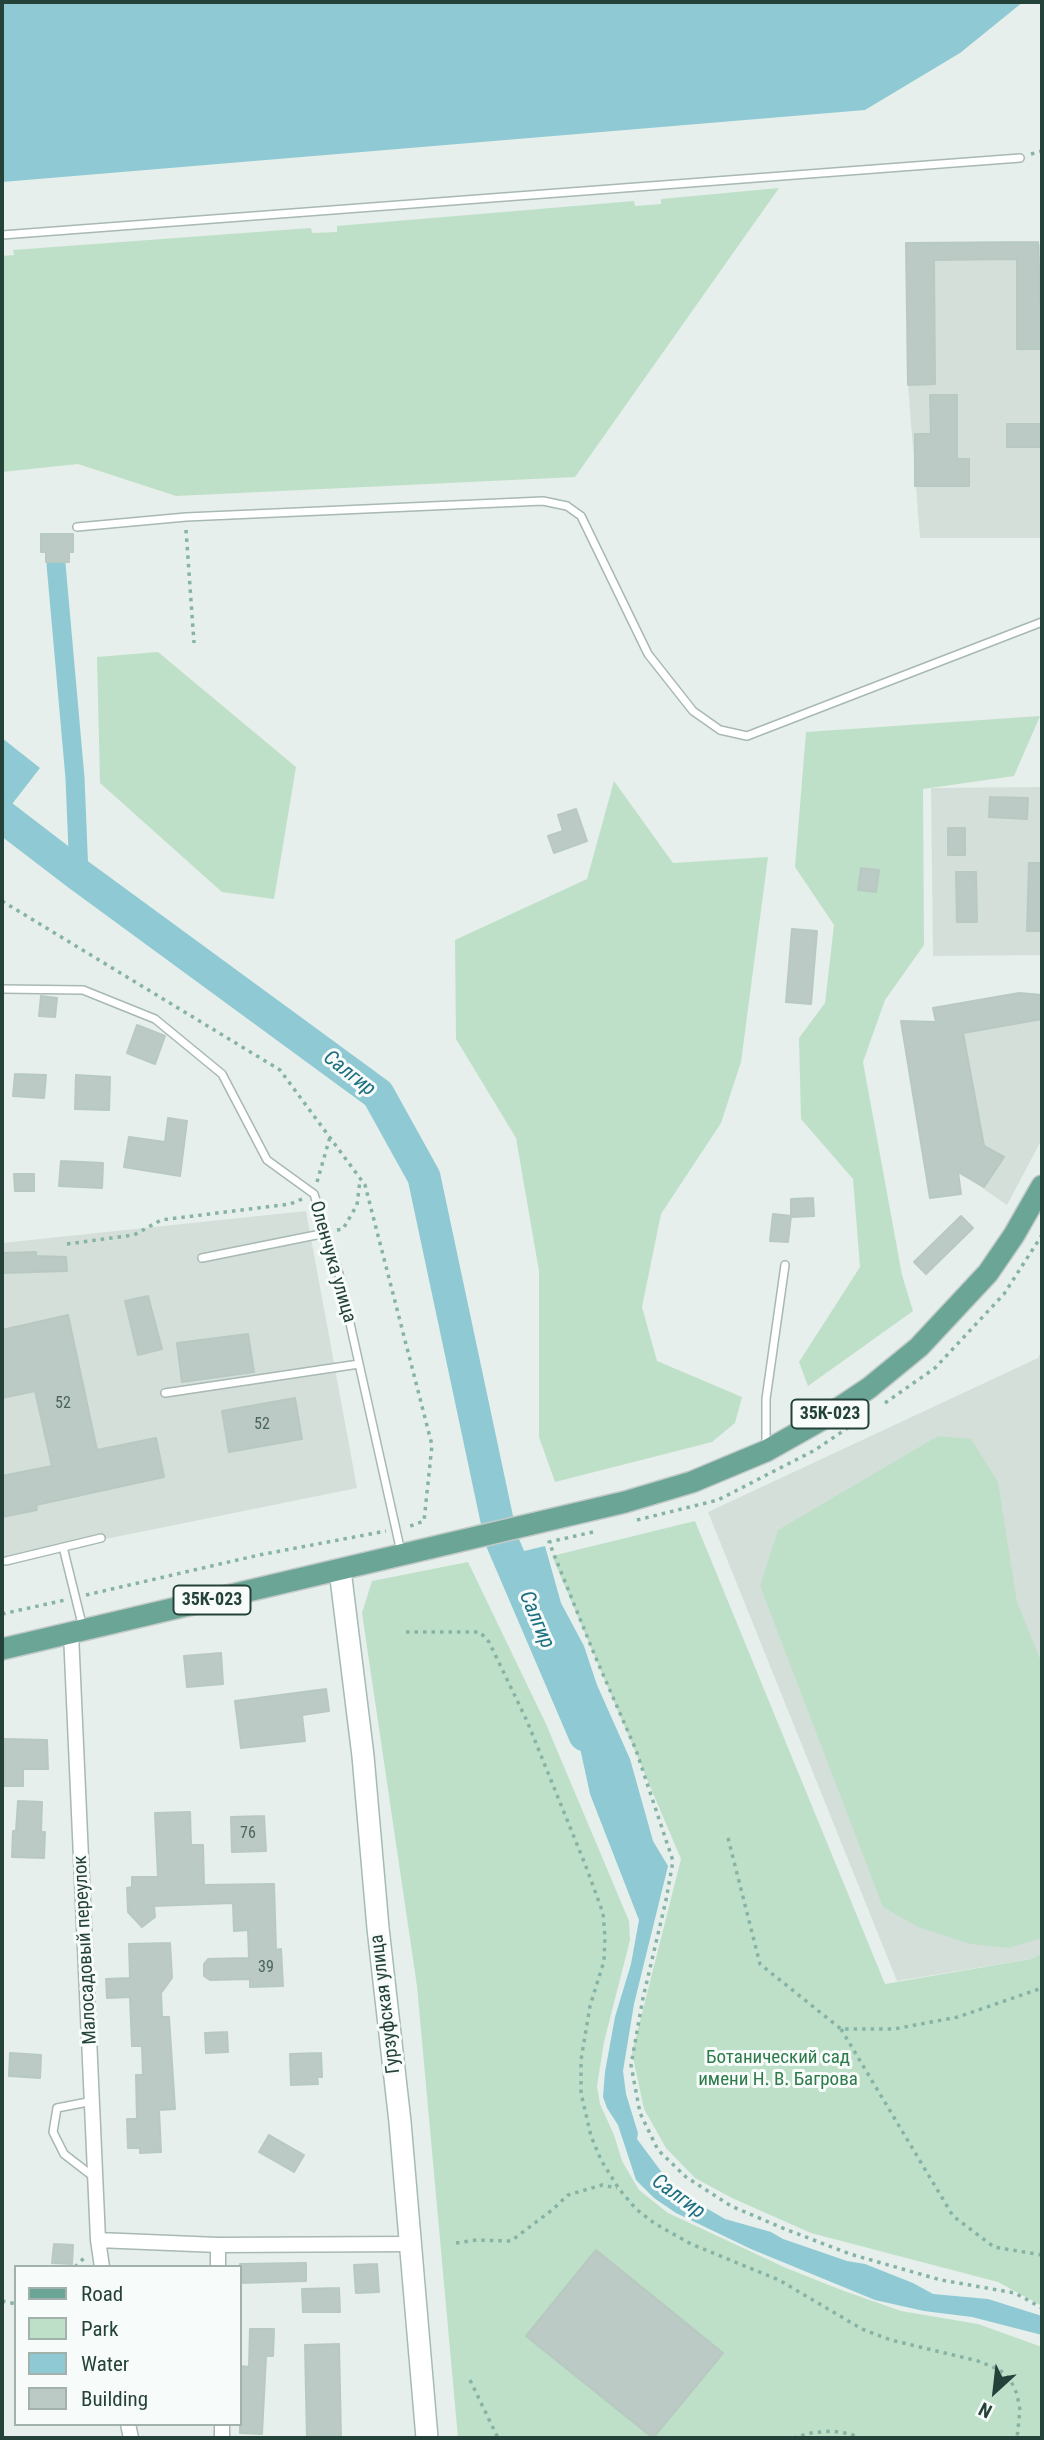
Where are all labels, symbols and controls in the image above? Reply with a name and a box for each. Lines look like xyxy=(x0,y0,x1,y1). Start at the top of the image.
water label: Салгир xyxy=(318,1046,380,1102)
street label: Оленчука улица xyxy=(304,1199,360,1325)
house number: 52 xyxy=(55,1394,71,1414)
road number: 35К-023 xyxy=(792,1400,868,1428)
house number: 52 xyxy=(254,1415,270,1435)
road number: 35К-023 xyxy=(174,1586,250,1615)
water label: Салгир xyxy=(513,1588,559,1652)
house number: 76 xyxy=(240,1824,256,1844)
street label: Малосадовый переулок xyxy=(70,1855,102,2045)
street label: Гурзуфская улица xyxy=(366,1933,406,2075)
house number: 39 xyxy=(258,1958,274,1978)
park label: Ботанический сад имени Н. В. Багрова xyxy=(698,2047,858,2091)
water label: Салгир xyxy=(646,2169,710,2225)
legend xyxy=(14,2265,242,2426)
text: Road xyxy=(81,2282,123,2306)
text: Park xyxy=(81,2317,118,2341)
text: Water xyxy=(81,2352,129,2376)
north arrow xyxy=(960,2356,1030,2426)
text: Building xyxy=(81,2387,148,2411)
text: N xyxy=(975,2397,996,2423)

